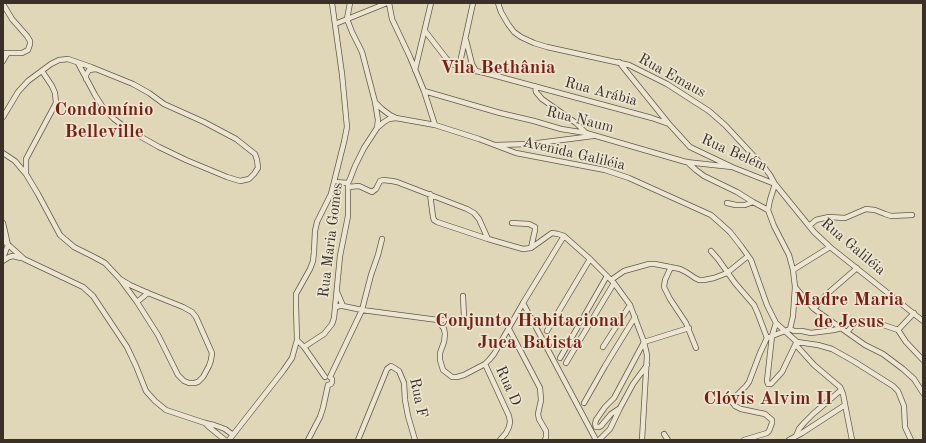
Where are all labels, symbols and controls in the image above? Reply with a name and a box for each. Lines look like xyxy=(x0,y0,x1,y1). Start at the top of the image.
street label: Rua Emaus xyxy=(635,50,709,102)
district label: Vila Bethânia xyxy=(440,57,556,79)
street label: Rua Arábia xyxy=(563,74,639,110)
district label: Condomínio Belleville xyxy=(54,99,154,143)
street label: Rua Naum xyxy=(544,103,616,137)
street label: Rua Belém xyxy=(698,130,770,176)
street label: Avenida Galiléia xyxy=(521,133,627,175)
street label: Rua Maria Gomes xyxy=(315,181,347,299)
street label: Rua Galiléia xyxy=(817,215,889,279)
district label: Madre Maria de Jesus xyxy=(794,289,904,333)
district label: Conjunto Habitacional Juca Batista xyxy=(435,310,625,354)
street label: Rua D xyxy=(491,363,525,409)
street label: Rua F xyxy=(405,376,431,420)
district label: Clóvis Alvim II xyxy=(703,388,833,410)

